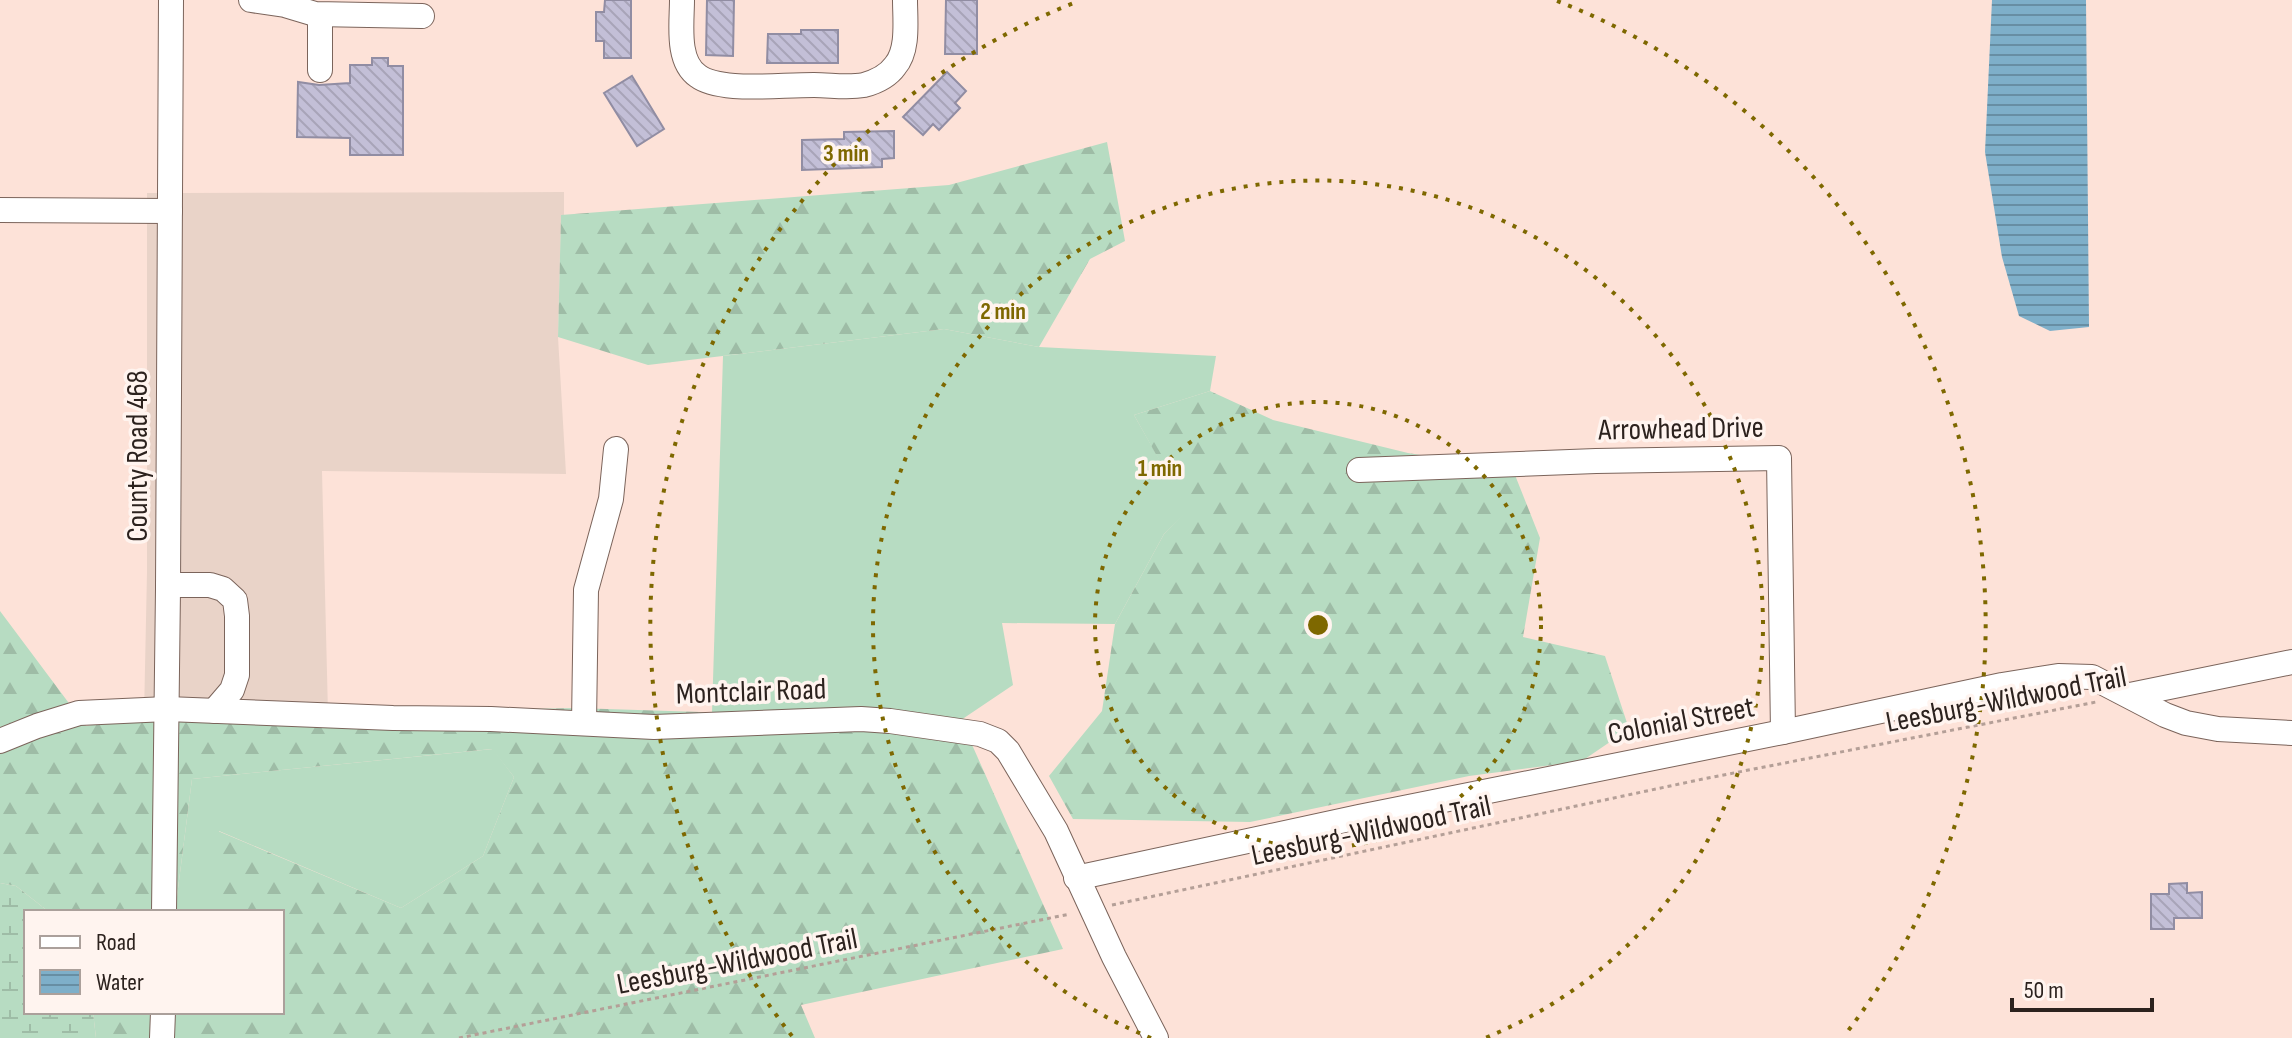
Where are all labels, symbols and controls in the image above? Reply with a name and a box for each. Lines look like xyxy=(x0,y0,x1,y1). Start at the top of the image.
text: 3 min xyxy=(823,139,869,168)
text: 2 min xyxy=(980,297,1026,326)
street label: County Road 468 xyxy=(120,370,156,542)
street label: Arrowhead Drive xyxy=(1597,410,1764,448)
text: 1 min xyxy=(1138,454,1182,483)
centre of rings xyxy=(1304,611,1332,639)
street label: Leesburg-Wildwood Trail xyxy=(1883,659,2129,741)
street label: Montclair Road xyxy=(675,671,827,713)
street label: Colonial Street xyxy=(1605,689,1757,753)
street label: Leesburg-Wildwood Trail xyxy=(1248,788,1494,874)
legend xyxy=(24,910,284,1014)
street label: Leesburg-Wildwood Trail xyxy=(614,921,860,1003)
text: Road xyxy=(96,928,136,957)
scale bar xyxy=(2012,962,2152,1012)
text: Water xyxy=(96,968,144,997)
text: 50 m xyxy=(2024,976,2064,1005)

